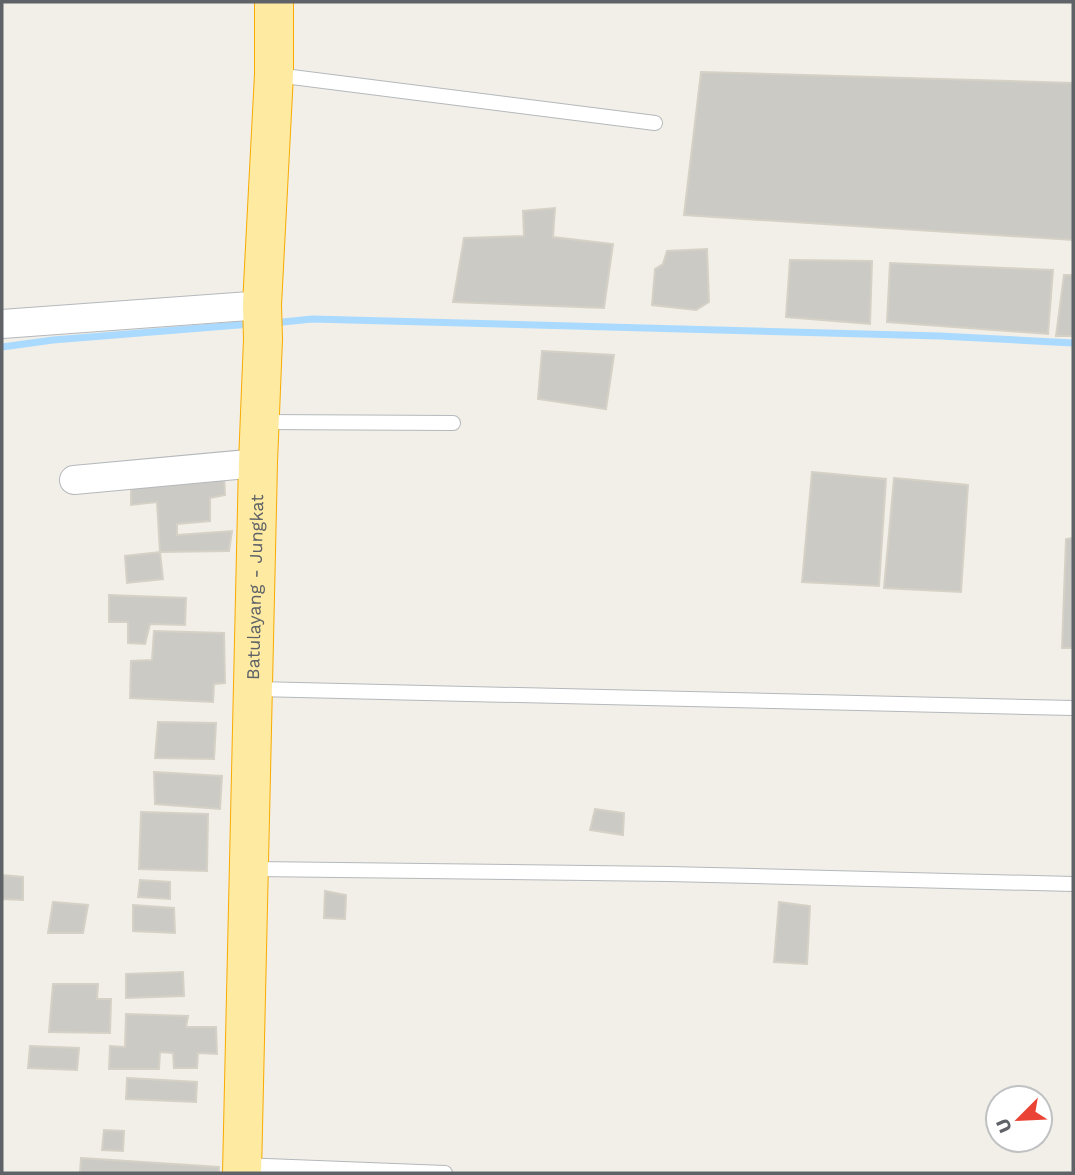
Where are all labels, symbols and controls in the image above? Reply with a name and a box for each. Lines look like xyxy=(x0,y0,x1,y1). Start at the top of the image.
street label: Batulayang - Jungkat xyxy=(242,494,267,680)
north arrow xyxy=(984,1084,1054,1154)
text: U xyxy=(991,1115,1017,1137)

